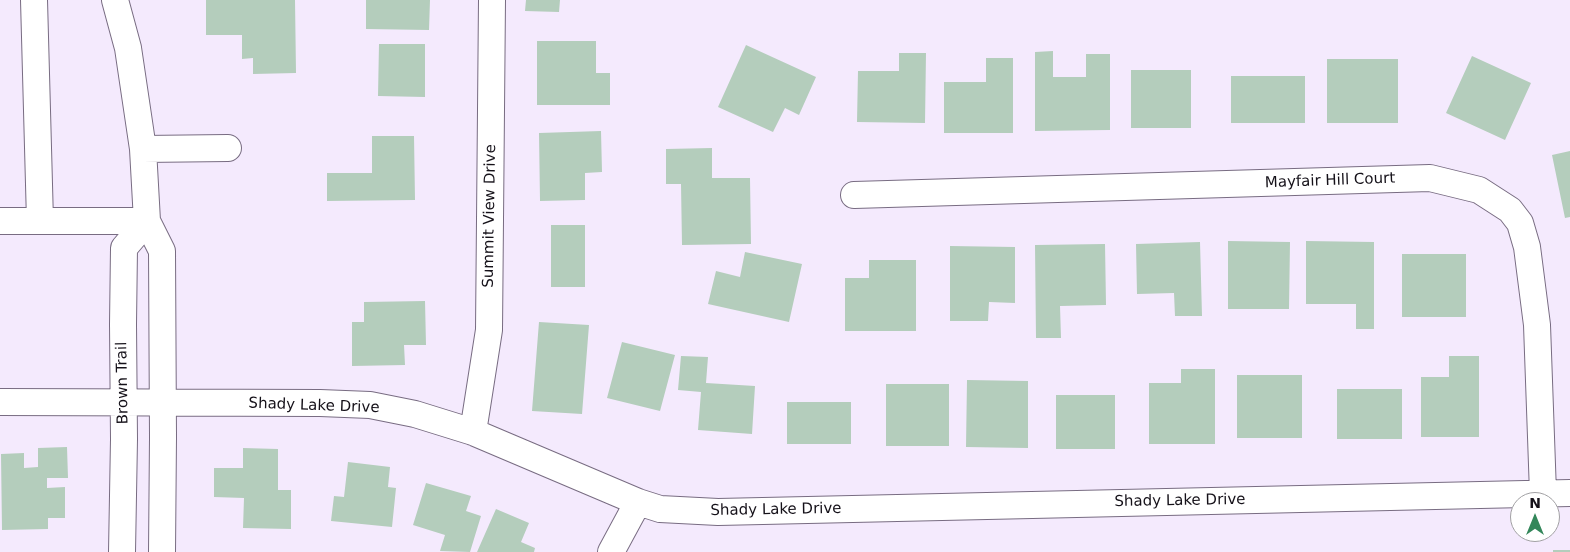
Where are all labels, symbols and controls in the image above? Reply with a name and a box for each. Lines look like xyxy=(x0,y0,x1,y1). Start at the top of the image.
street label: Summit View Drive xyxy=(480,144,500,288)
street label: Mayfair Hill Court xyxy=(1265,170,1395,192)
street label: Brown Trail xyxy=(113,342,133,424)
street label: Shady Lake Drive xyxy=(248,395,380,417)
street label: Shady Lake Drive xyxy=(1114,491,1246,511)
north arrow xyxy=(1510,492,1560,542)
text: N xyxy=(1529,495,1541,511)
street label: Shady Lake Drive xyxy=(710,500,842,520)

